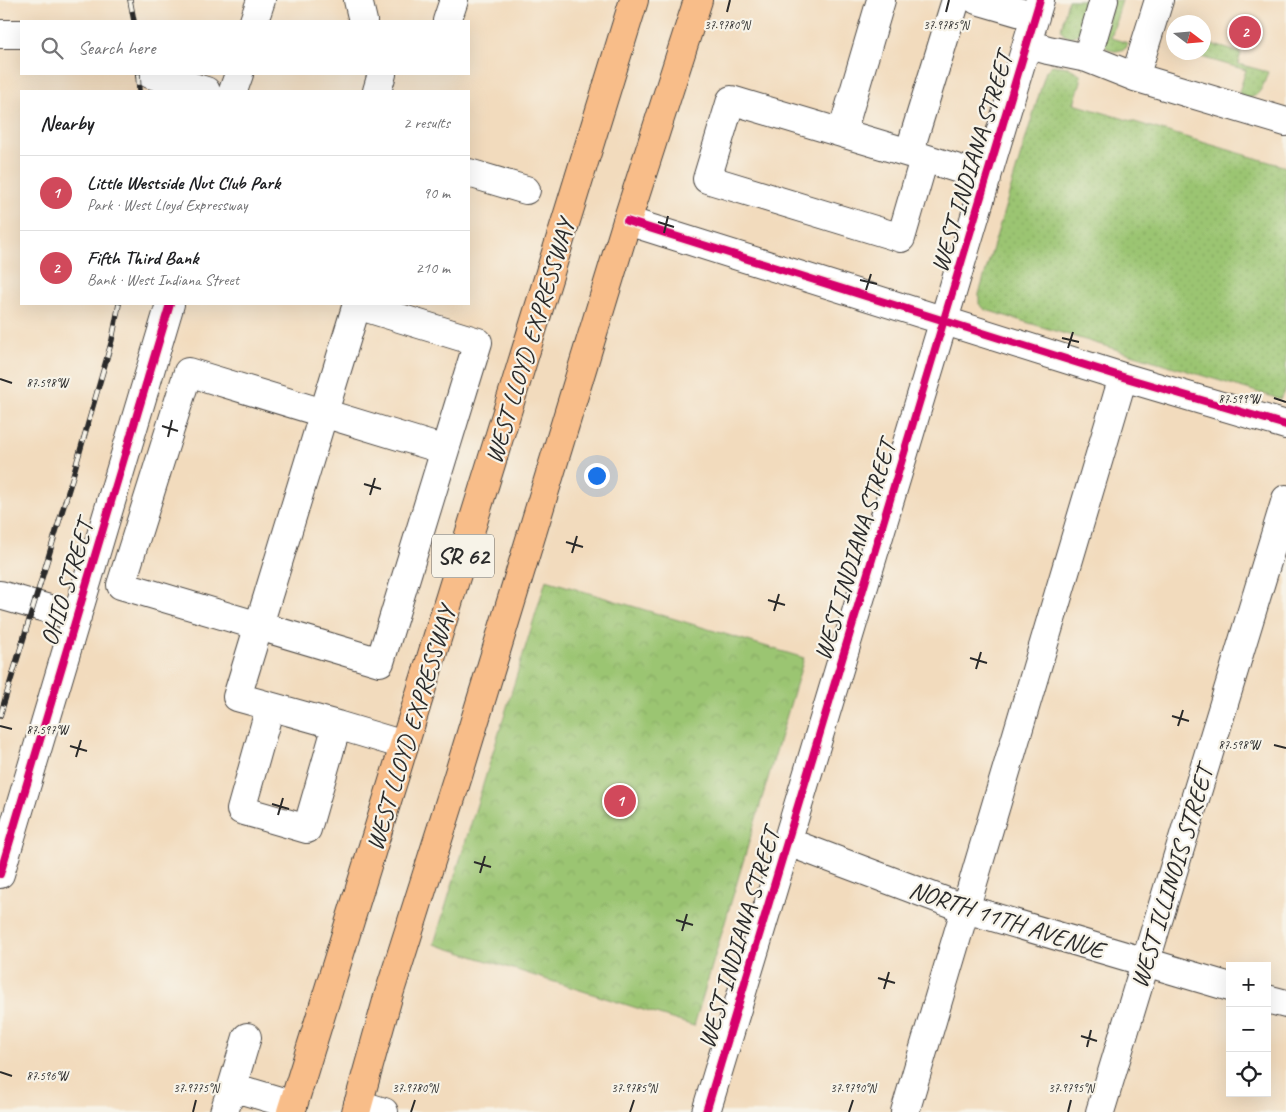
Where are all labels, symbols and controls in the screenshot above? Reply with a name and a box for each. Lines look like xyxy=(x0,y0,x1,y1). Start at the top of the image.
pin: 2 xyxy=(1229,13,1261,51)
north arrow xyxy=(1166,15,1211,60)
text: 37.9780°N xyxy=(704,17,751,33)
text: 37.9785°N xyxy=(923,17,970,33)
search box xyxy=(20,20,470,75)
icon: search xyxy=(38,34,66,62)
text: Search here xyxy=(78,36,155,60)
street label: WEST INDIANA STREET xyxy=(923,43,1022,276)
text: Nearby xyxy=(40,110,93,136)
text: 2 results xyxy=(403,113,450,133)
text: Little Westside Nut Club Park xyxy=(87,171,280,195)
text: 1 xyxy=(52,183,60,203)
text: 90 m xyxy=(423,183,450,203)
text: Park · West Lloyd Expressway xyxy=(87,195,247,215)
street label: WEST LLOYD EXPRESSWAY xyxy=(478,212,583,467)
text: Fifth Third Bank xyxy=(87,246,198,270)
text: 2 xyxy=(52,258,60,278)
text: 210 m xyxy=(416,258,450,278)
text: Bank · West Indiana Street xyxy=(87,270,239,290)
text: 87.598°W xyxy=(26,375,70,391)
text: 87.599°W xyxy=(1218,391,1262,407)
street label: WEST INDIANA STREET xyxy=(806,431,905,664)
your location xyxy=(584,463,610,489)
street label: OHIO STREET xyxy=(33,511,103,650)
road number: SR 62 xyxy=(432,534,494,578)
street label: WEST LLOYD EXPRESSWAY xyxy=(359,599,464,854)
text: 87.597°W xyxy=(26,722,70,738)
text: 87.598°W xyxy=(1218,737,1262,753)
street label: WEST ILLINOIS STREET xyxy=(1123,756,1223,992)
pin: 1 xyxy=(604,782,636,820)
street label: WEST INDIANA STREET xyxy=(690,819,789,1052)
street label: NORTH 11TH AVENUE xyxy=(905,873,1111,967)
map controls xyxy=(1226,962,1271,1097)
button: + xyxy=(1226,962,1271,1007)
button: − xyxy=(1226,1007,1271,1052)
button: locate xyxy=(1226,1052,1271,1097)
text: 87.596°W xyxy=(26,1068,70,1084)
text: 37.9775°N xyxy=(173,1080,220,1096)
text: 37.9780°N xyxy=(392,1080,439,1096)
text: 37.9785°N xyxy=(611,1080,658,1096)
text: 37.9790°N xyxy=(830,1080,877,1096)
text: 37.9795°N xyxy=(1048,1080,1095,1096)

